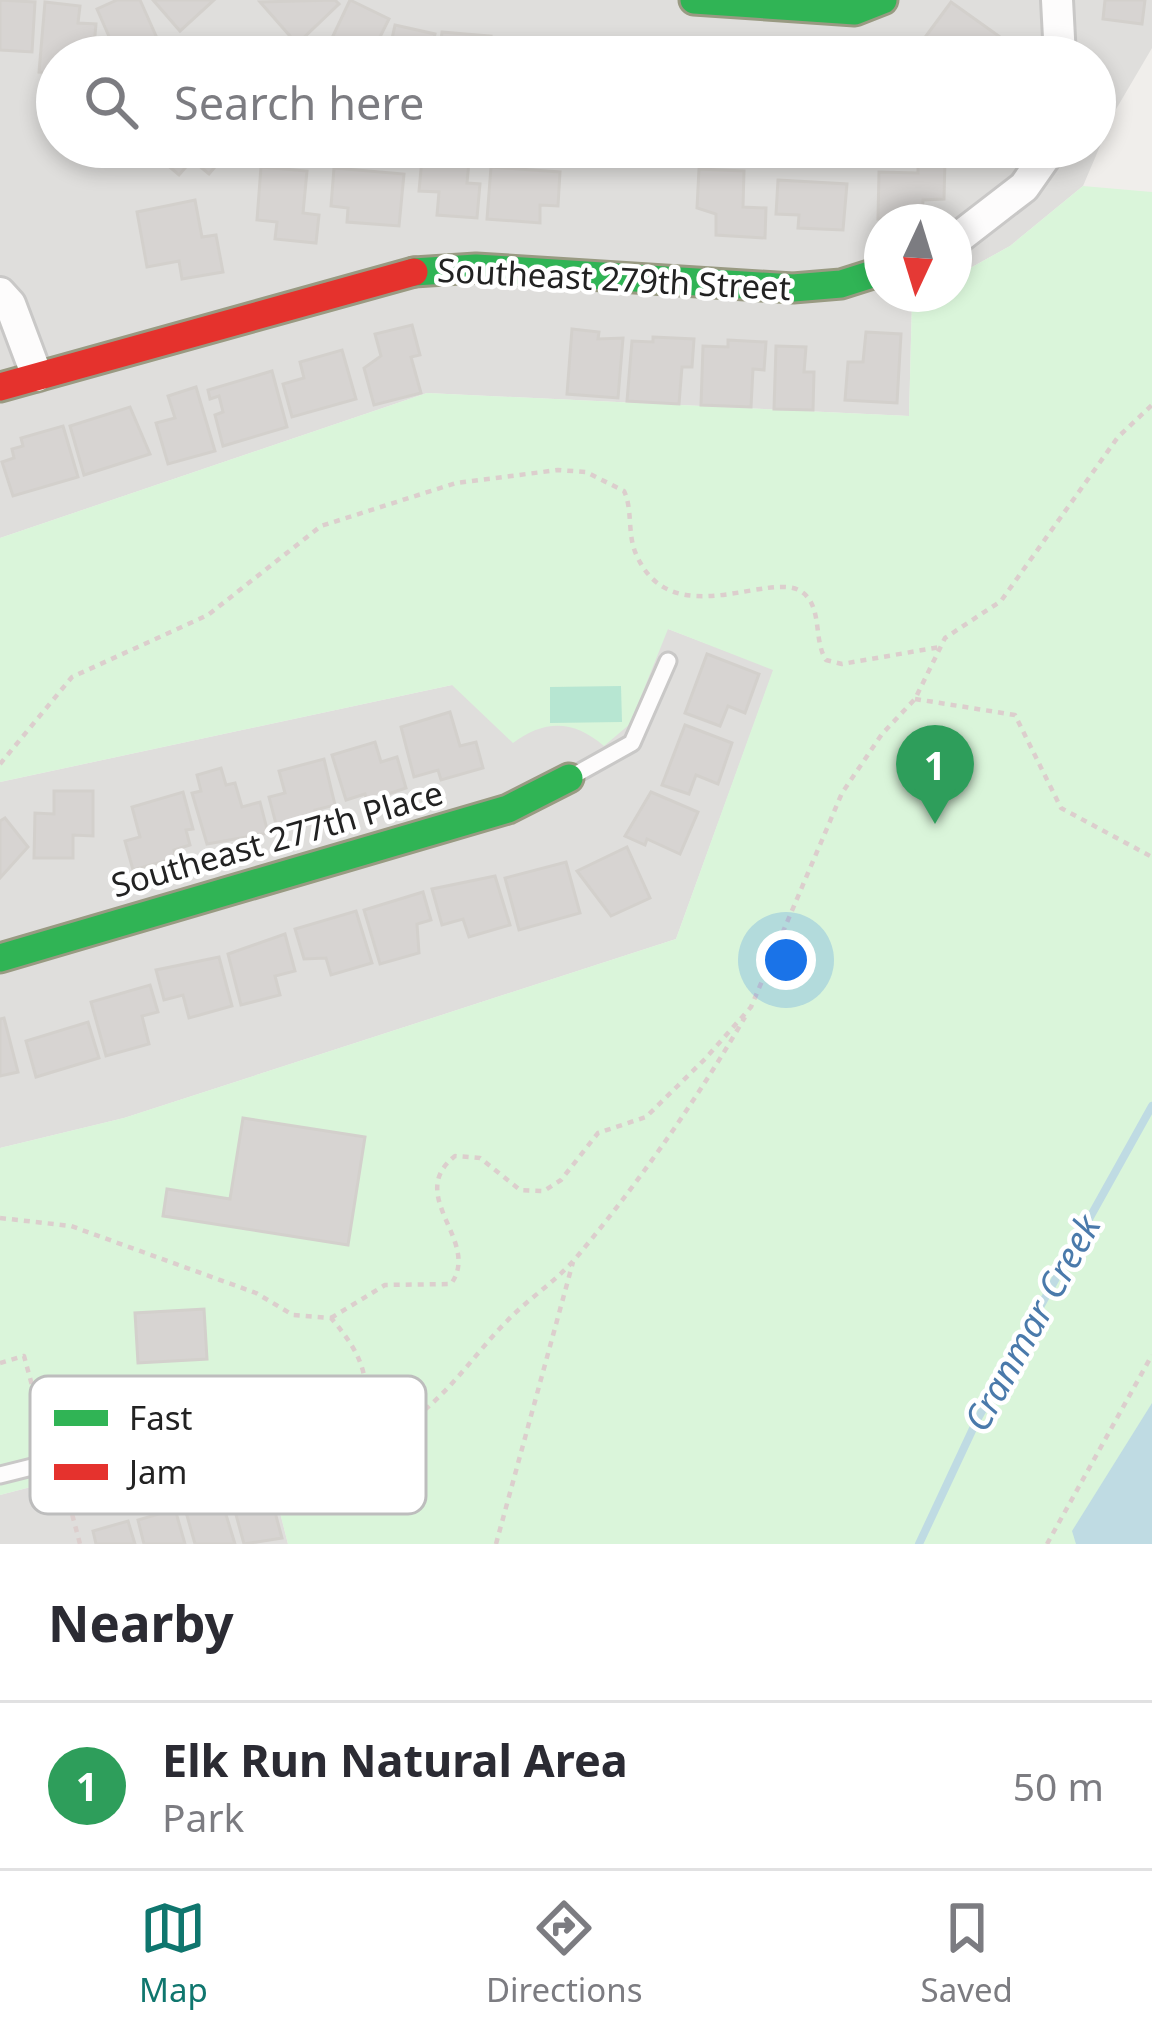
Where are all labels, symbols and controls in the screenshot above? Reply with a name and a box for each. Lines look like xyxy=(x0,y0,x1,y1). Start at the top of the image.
search box xyxy=(36,36,1116,168)
icon: search xyxy=(78,69,144,135)
text: Search here xyxy=(174,72,424,133)
north arrow xyxy=(864,204,972,312)
street label: Southeast 279th Street xyxy=(436,247,792,310)
pin: 1 xyxy=(896,725,974,824)
street label: Southeast 277th Place xyxy=(106,770,448,907)
your location xyxy=(756,930,816,990)
water label: Cranmar Creek xyxy=(952,1205,1112,1440)
legend xyxy=(30,1376,426,1514)
text: Fast xyxy=(129,1395,192,1440)
text: Jam xyxy=(126,1449,187,1494)
text: Nearby xyxy=(48,1587,234,1657)
text: Elk Run Natural Area xyxy=(162,1729,628,1790)
text: 1 xyxy=(76,1759,98,1812)
text: 50 m xyxy=(1013,1759,1104,1812)
text: Park xyxy=(162,1790,244,1843)
tab: Map xyxy=(139,1895,208,2012)
tab: Directions xyxy=(486,1895,643,2012)
tab: Saved xyxy=(921,1895,1013,2012)

